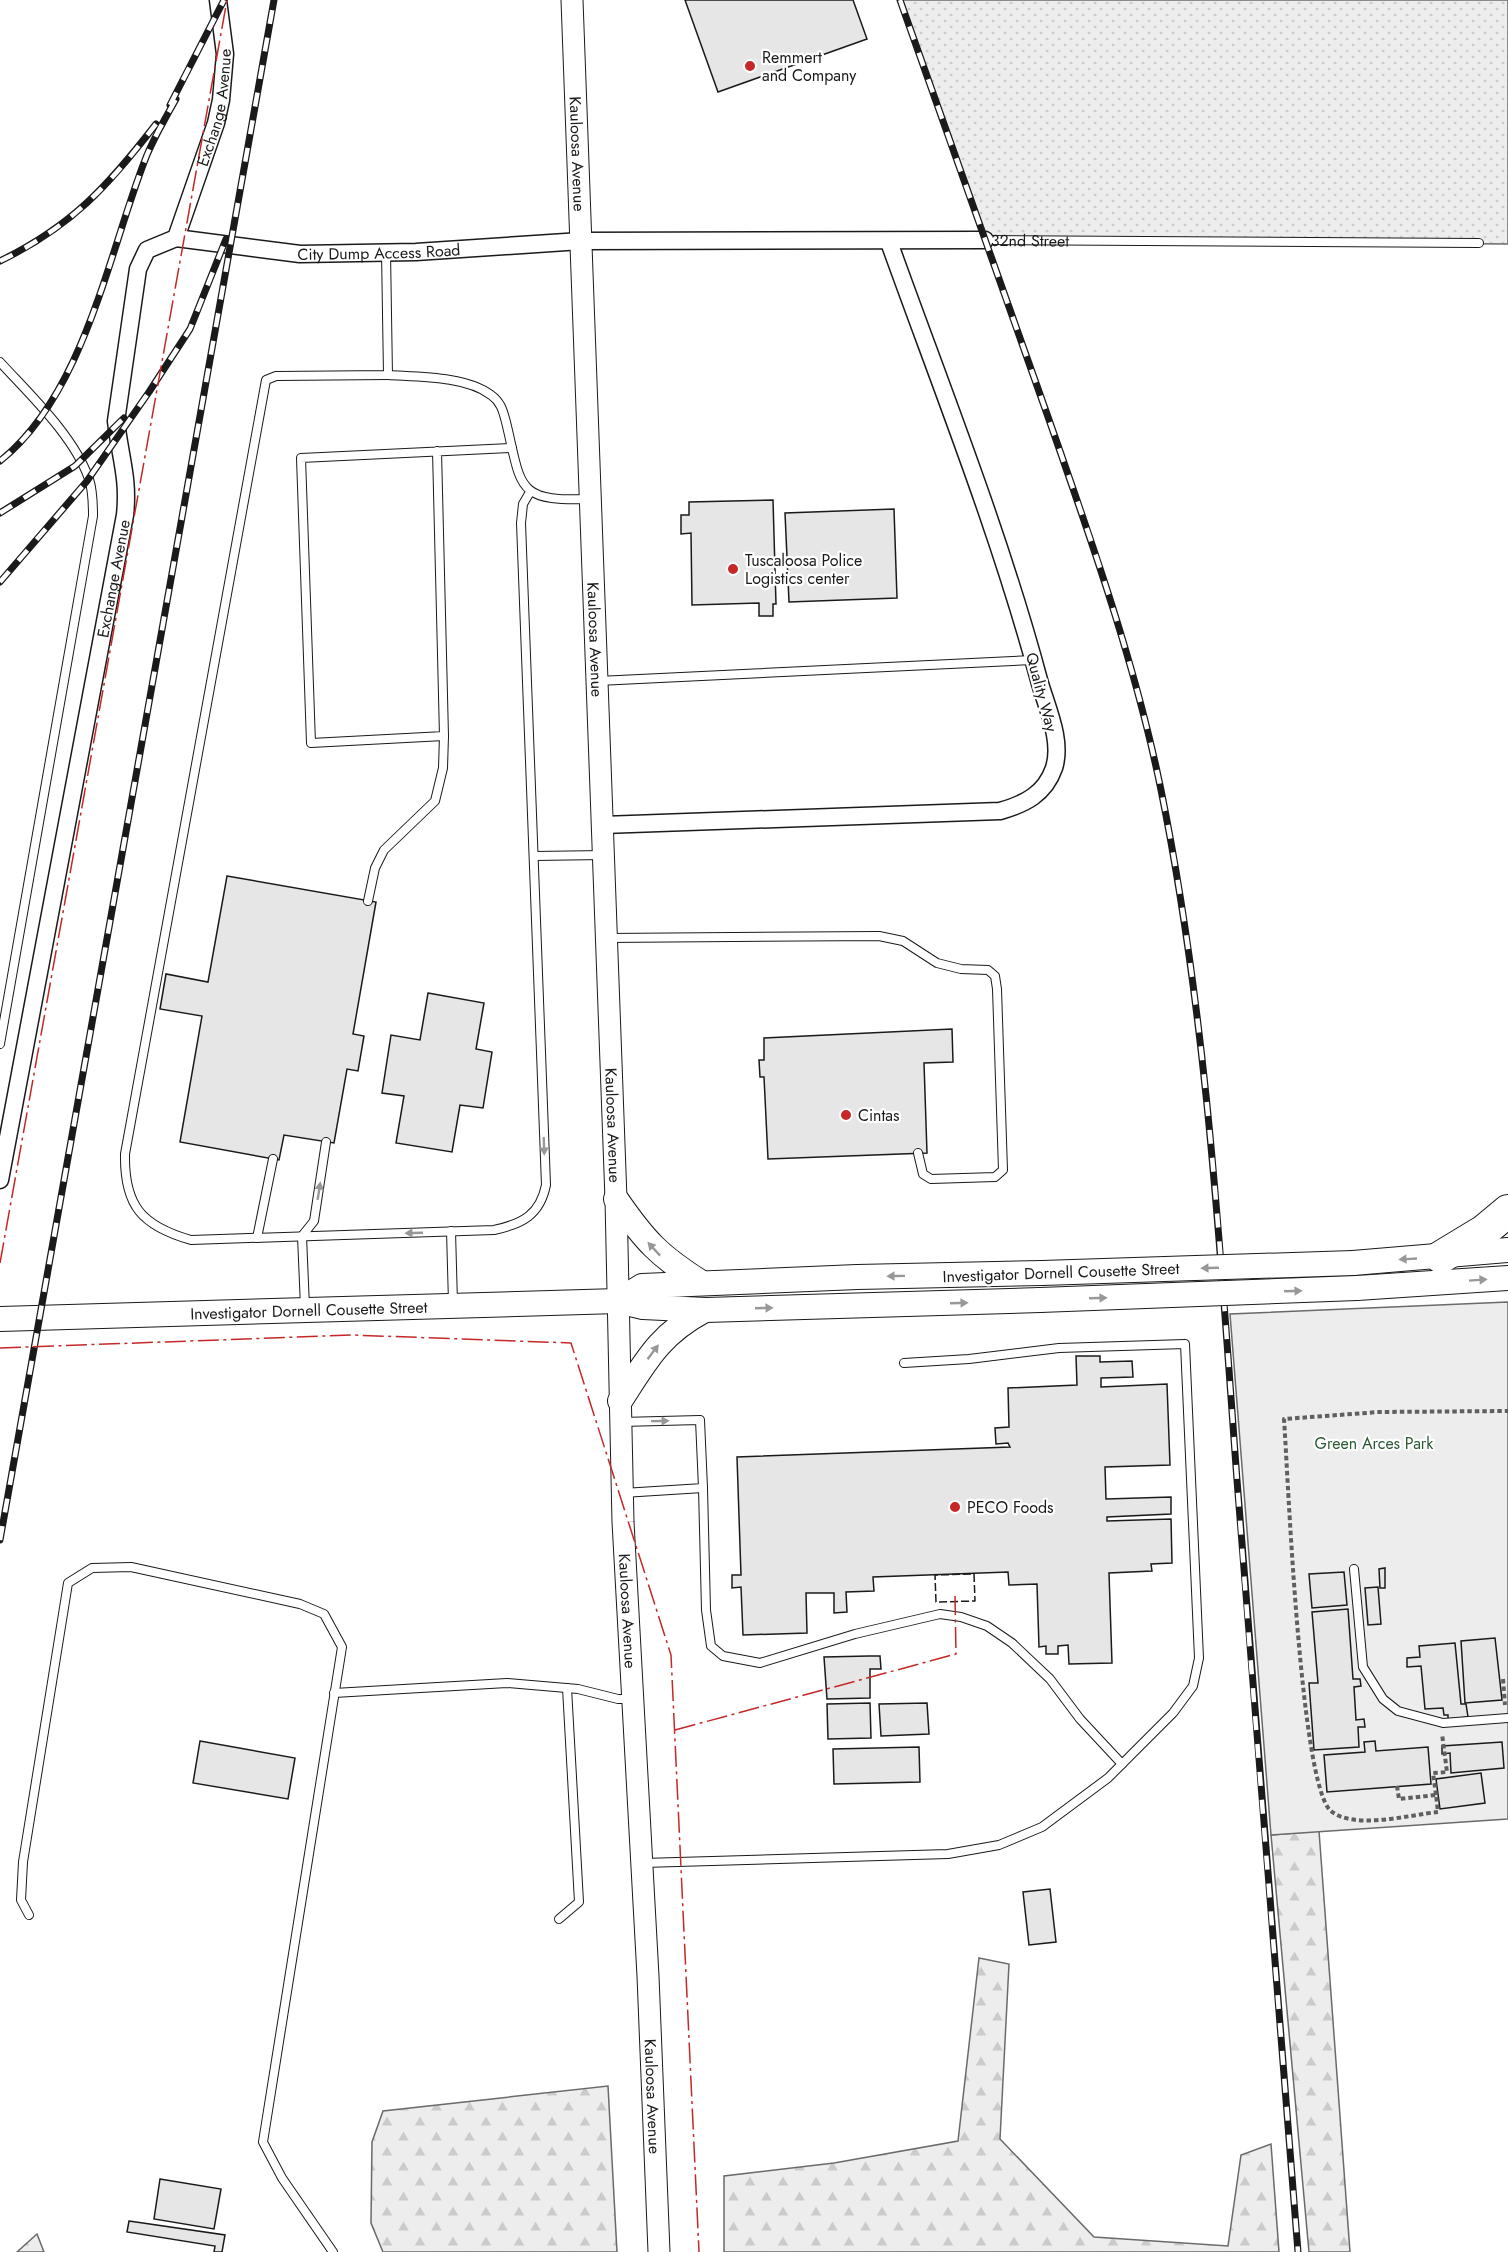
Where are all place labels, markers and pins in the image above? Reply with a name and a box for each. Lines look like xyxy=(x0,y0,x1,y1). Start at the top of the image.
place label: Remmert and Company xyxy=(762,46,857,87)
marker: Remmert and Company xyxy=(743,59,757,73)
place label: Tuscaloosa Police Logistics center xyxy=(745,549,862,590)
marker: Tuscaloosa Police Logistics center xyxy=(726,562,740,576)
place label: Cintas xyxy=(858,1104,900,1127)
marker: Cintas xyxy=(839,1108,853,1122)
place label: PECO Foods xyxy=(967,1496,1054,1519)
marker: PECO Foods xyxy=(948,1500,962,1514)

